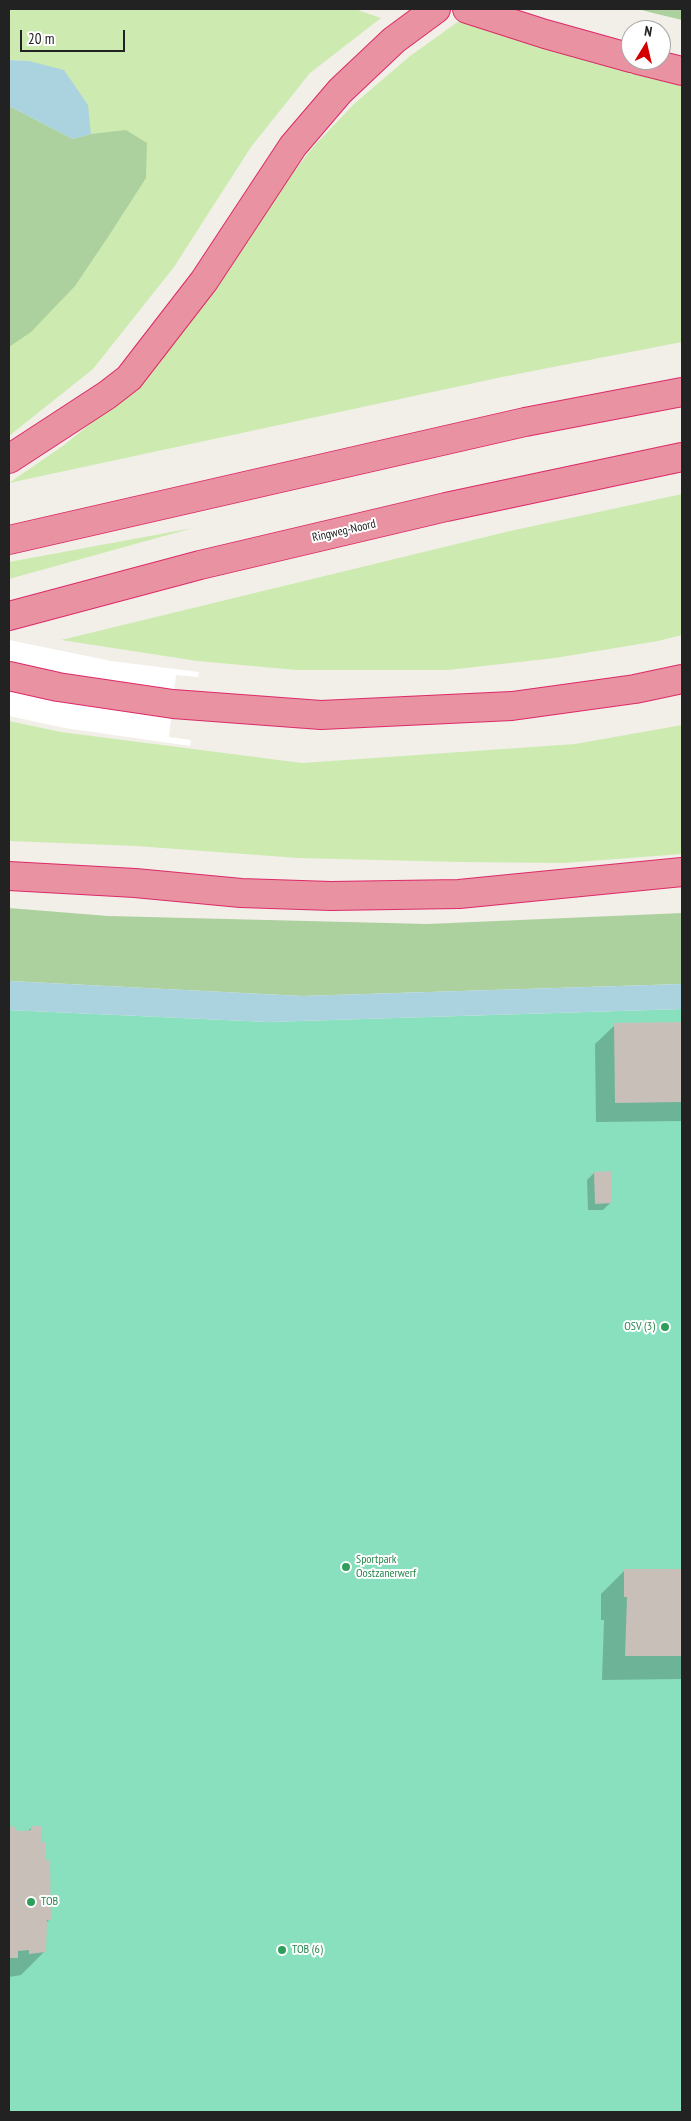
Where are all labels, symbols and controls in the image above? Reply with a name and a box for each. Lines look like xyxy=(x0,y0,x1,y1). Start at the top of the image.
scale bar xyxy=(22,20,128,52)
north arrow xyxy=(621,20,671,70)
text: N xyxy=(643,22,653,41)
text: 20 m xyxy=(28,29,54,48)
street label: Ringweg-Noord xyxy=(311,517,377,545)
place label: OSV (3) xyxy=(624,1320,655,1334)
marker: OSV (3) xyxy=(659,1321,671,1333)
place label: Sportpark Oostzanerwerf xyxy=(356,1553,416,1581)
marker: Sportpark Oostzanerwerf xyxy=(340,1561,352,1573)
place label: TOB xyxy=(41,1895,58,1909)
marker: TOB xyxy=(25,1896,37,1908)
place label: TOB (6) xyxy=(292,1943,323,1957)
marker: TOB (6) xyxy=(276,1944,288,1956)

